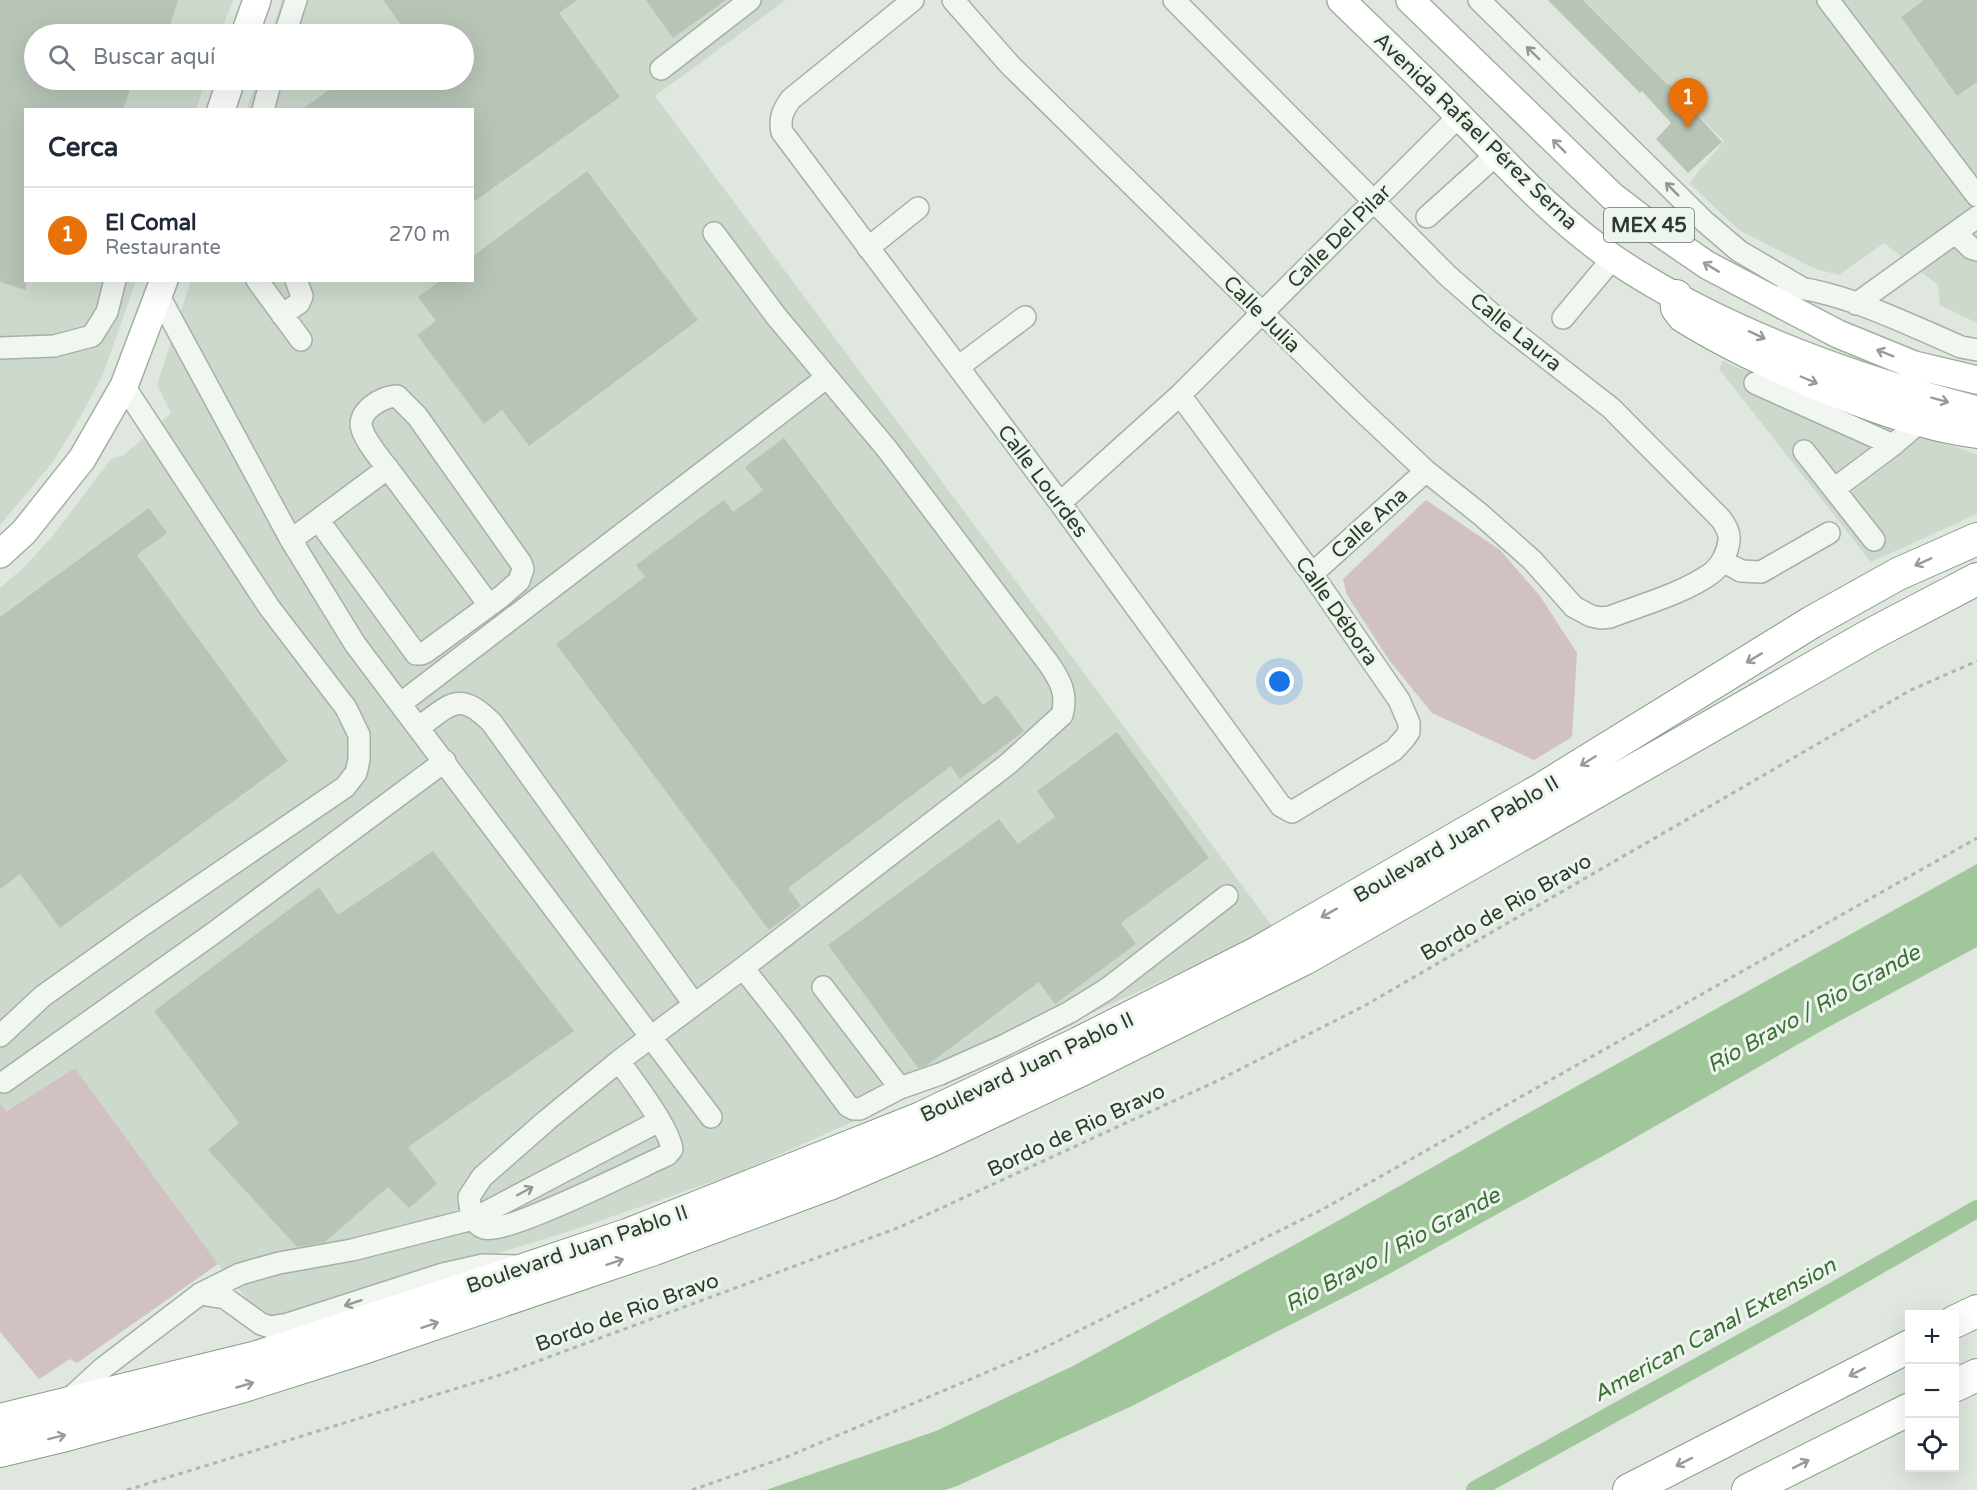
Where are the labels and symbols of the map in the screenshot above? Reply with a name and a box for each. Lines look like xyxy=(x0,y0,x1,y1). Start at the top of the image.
street label: Avenida Rafael Pérez Serna xyxy=(1369,27,1583,235)
one-way arrow xyxy=(1525,46,1540,60)
pin: 1 xyxy=(1668,78,1708,128)
one-way arrow xyxy=(1551,138,1566,153)
street label: Calle Del Pilar xyxy=(1282,179,1396,293)
one-way arrow xyxy=(1665,182,1680,197)
road number: MEX 45 xyxy=(1604,208,1694,242)
one-way arrow xyxy=(1703,260,1720,272)
street label: Calle Julia xyxy=(1218,270,1306,358)
street label: Calle Laura xyxy=(1465,288,1567,377)
one-way arrow xyxy=(1747,330,1765,342)
one-way arrow xyxy=(1877,347,1895,358)
one-way arrow xyxy=(1800,375,1818,386)
one-way arrow xyxy=(1930,395,1949,407)
street label: Calle Lourdes xyxy=(992,420,1093,543)
street label: Calle Ana xyxy=(1326,483,1413,564)
street label: Calle Débora xyxy=(1290,552,1383,671)
one-way arrow xyxy=(1915,557,1933,568)
one-way arrow xyxy=(1746,652,1763,664)
your location xyxy=(1265,667,1294,696)
one-way arrow xyxy=(1580,755,1597,767)
street label: Boulevard Juan Pablo II xyxy=(1349,770,1563,908)
street label: Bordo de Rio Bravo xyxy=(1416,848,1596,967)
one-way arrow xyxy=(1321,907,1338,919)
water label: Río Bravo / Rio Grande xyxy=(1702,939,1926,1078)
street label: Boulevard Juan Pablo II xyxy=(916,1007,1138,1128)
street label: Bordo de Rio Bravo xyxy=(983,1078,1169,1183)
water label: Río Bravo / Rio Grande xyxy=(1281,1181,1506,1318)
one-way arrow xyxy=(516,1185,533,1197)
street label: Boulevard Juan Pablo II xyxy=(463,1200,691,1299)
water label: American Canal Extension xyxy=(1589,1252,1841,1408)
one-way arrow xyxy=(605,1256,624,1267)
street label: Bordo de Rio Bravo xyxy=(532,1268,722,1357)
one-way arrow xyxy=(344,1298,363,1309)
one-way arrow xyxy=(420,1319,439,1330)
one-way arrow xyxy=(1849,1367,1867,1379)
one-way arrow xyxy=(235,1379,254,1390)
one-way arrow xyxy=(47,1431,66,1443)
one-way arrow xyxy=(1676,1456,1693,1468)
one-way arrow xyxy=(1791,1457,1809,1469)

